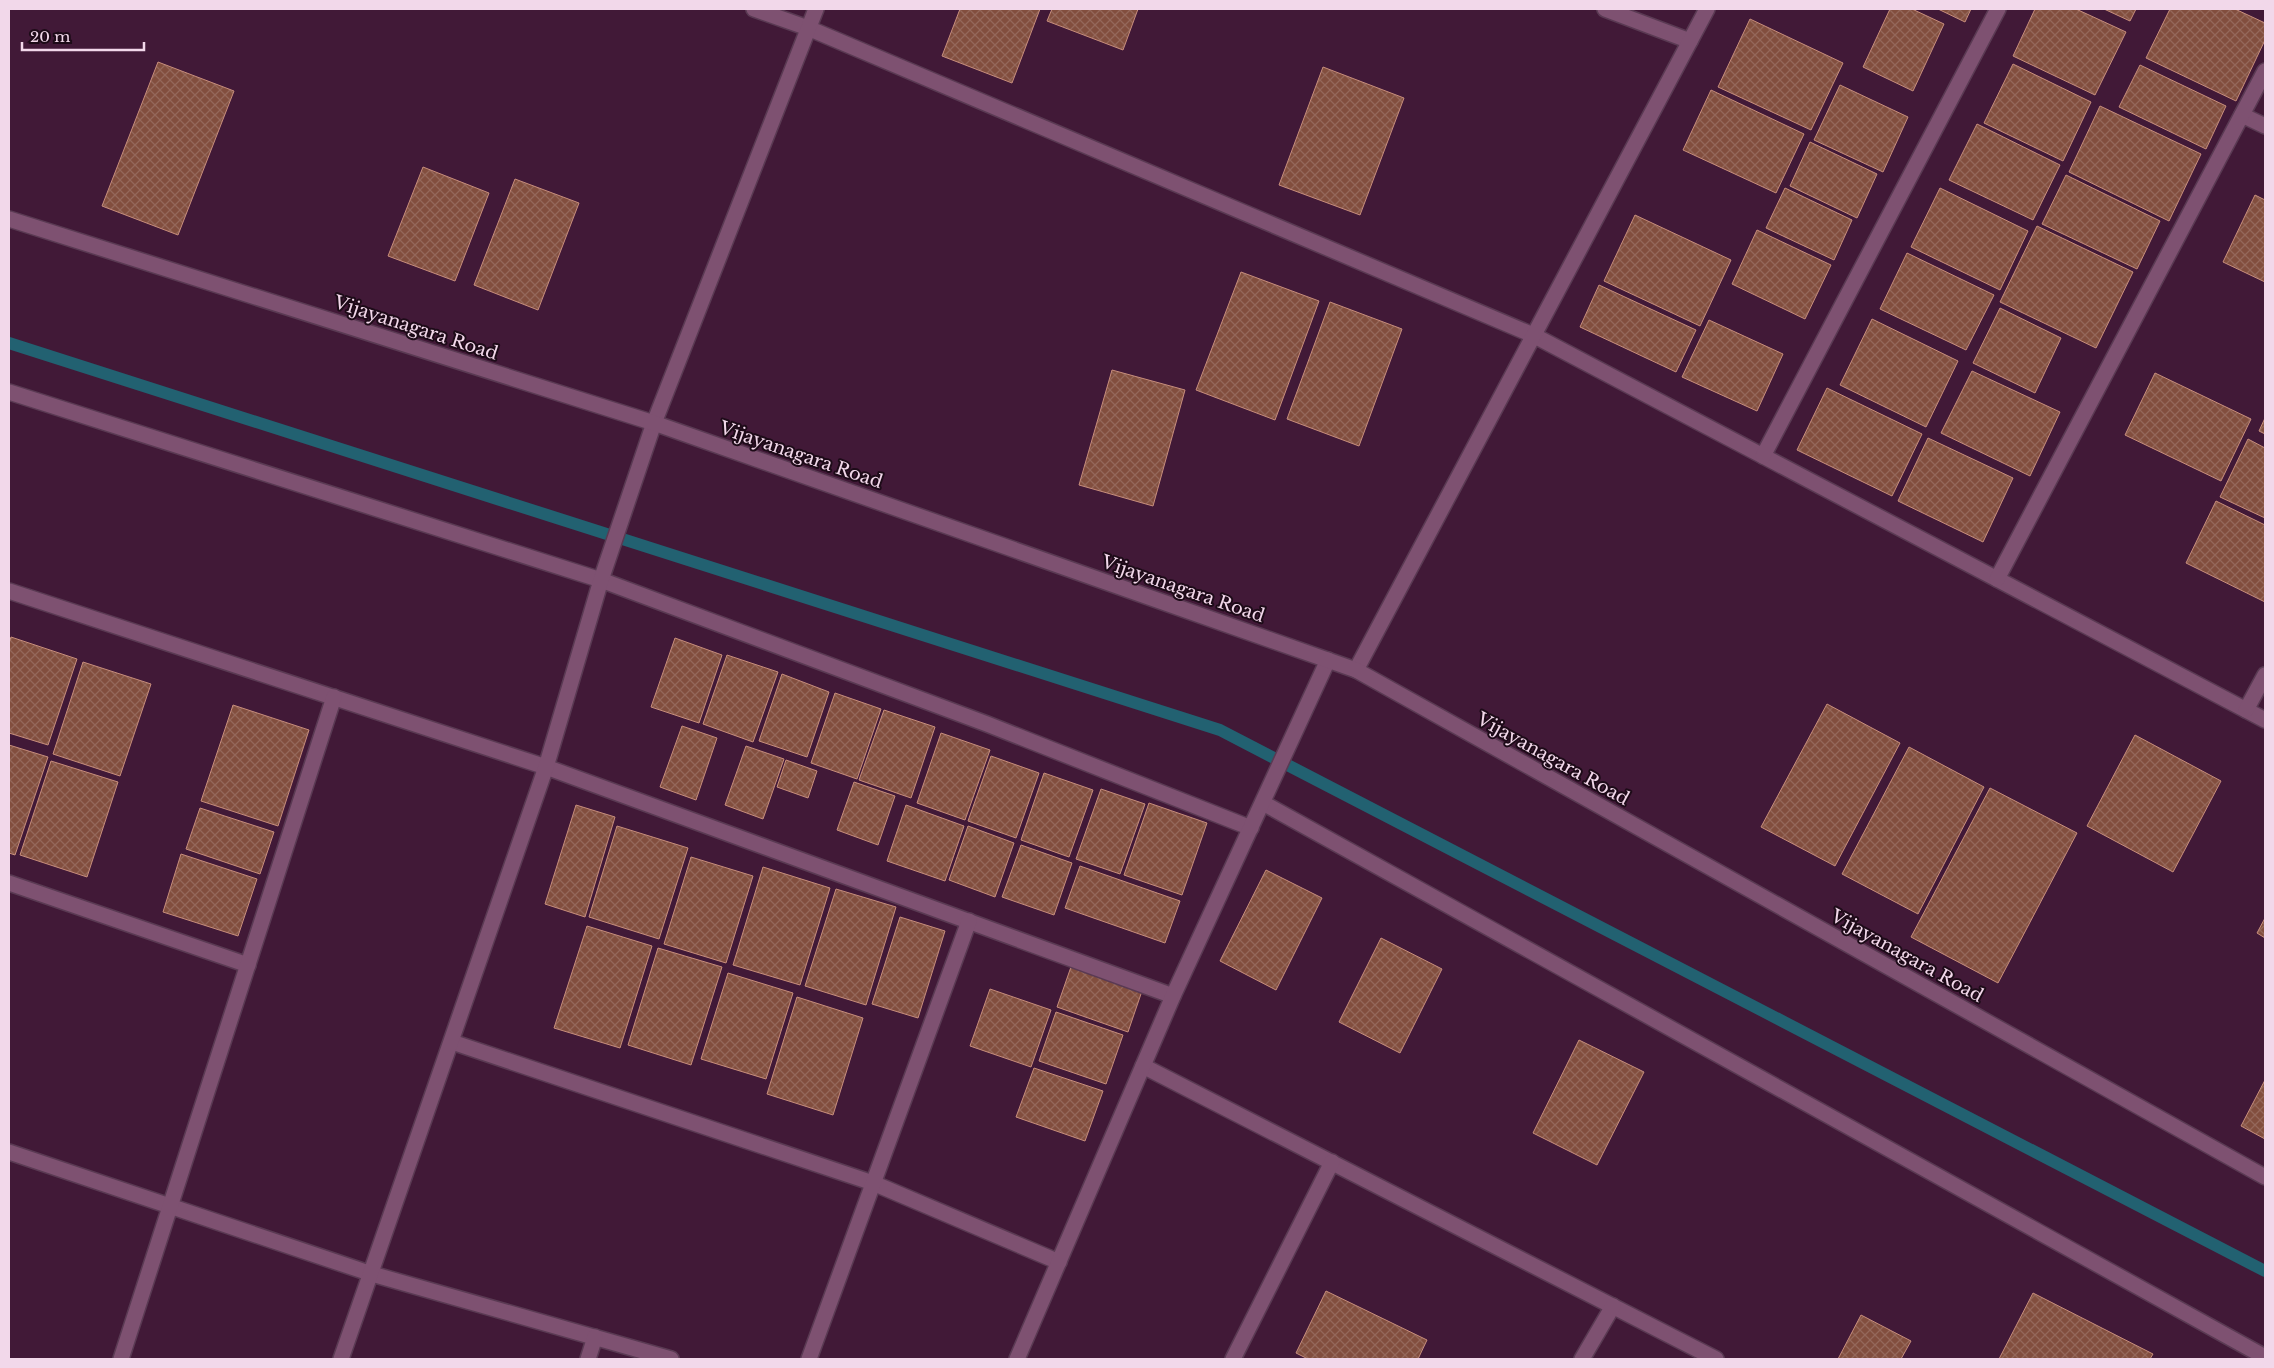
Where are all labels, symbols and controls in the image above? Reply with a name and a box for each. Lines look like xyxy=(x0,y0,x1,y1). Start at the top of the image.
scale bar xyxy=(22,20,145,52)
text: 20 m xyxy=(30,27,70,46)
street label: Vijayanagara Road xyxy=(330,291,501,365)
street label: Vijayanagara Road xyxy=(716,416,885,493)
street label: Vijayanagara Road xyxy=(1098,550,1267,627)
street label: Vijayanagara Road xyxy=(1472,707,1633,810)
street label: Vijayanagara Road xyxy=(1826,904,1987,1007)

